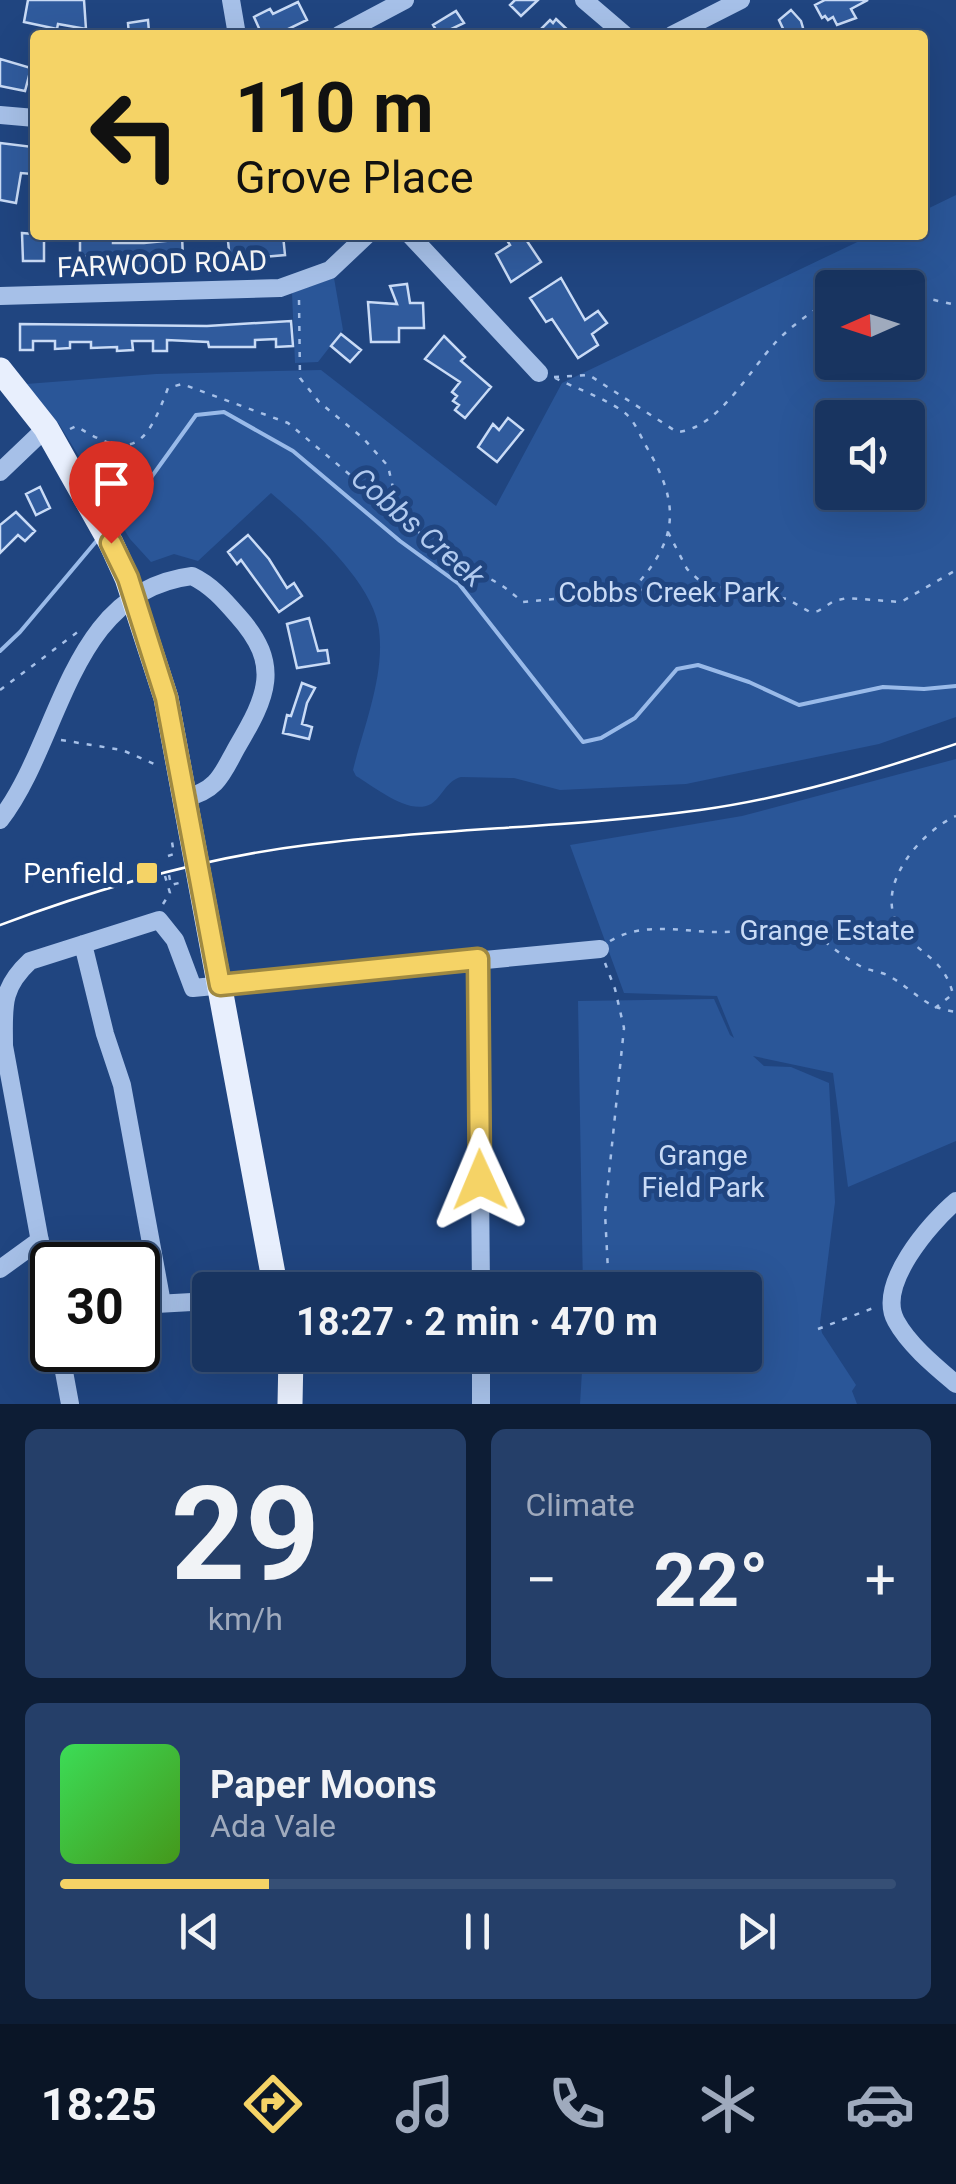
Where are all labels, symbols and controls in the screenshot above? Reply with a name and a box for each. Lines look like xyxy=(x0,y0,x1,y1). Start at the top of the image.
text: 110 m xyxy=(235,67,434,149)
icon: left xyxy=(70,70,200,200)
text: Grove Place xyxy=(235,151,474,204)
street label: FARWOOD ROAD xyxy=(56,244,268,284)
north arrow xyxy=(815,270,925,380)
map controls xyxy=(815,270,925,510)
button: sound xyxy=(815,400,925,510)
pin xyxy=(69,441,154,544)
icon: arrive xyxy=(84,456,139,511)
water label: Cobbs Creek xyxy=(344,460,493,595)
park label: Cobbs Creek Park xyxy=(558,576,781,609)
place label: Penfield xyxy=(23,857,124,890)
marker: Penfield xyxy=(134,860,160,886)
park label: Grange Estate xyxy=(740,914,915,947)
position arrow xyxy=(428,1128,532,1232)
park label: Grange Field Park xyxy=(641,1139,765,1204)
speed limit sign: 30 xyxy=(30,1242,160,1372)
text: 18:27 · 2 min · 470 m xyxy=(296,1300,658,1344)
text: 29 xyxy=(171,1458,320,1611)
text: Climate xyxy=(526,1486,635,1524)
text: 22° xyxy=(653,1536,769,1624)
text: − xyxy=(526,1548,557,1612)
text: + xyxy=(865,1548,896,1612)
text: km/h xyxy=(208,1600,283,1638)
text: Paper Moons xyxy=(210,1763,437,1807)
text: Ada Vale xyxy=(210,1807,336,1845)
icon: previous xyxy=(172,1904,227,1959)
icon: pause xyxy=(450,1904,505,1959)
icon: next xyxy=(729,1904,784,1959)
icon: directions xyxy=(238,2069,308,2139)
icon: music xyxy=(390,2069,460,2139)
icon: phone xyxy=(542,2069,612,2139)
icon: climate xyxy=(693,2069,763,2139)
icon: car xyxy=(845,2069,915,2139)
text: 18:25 xyxy=(41,2078,157,2131)

